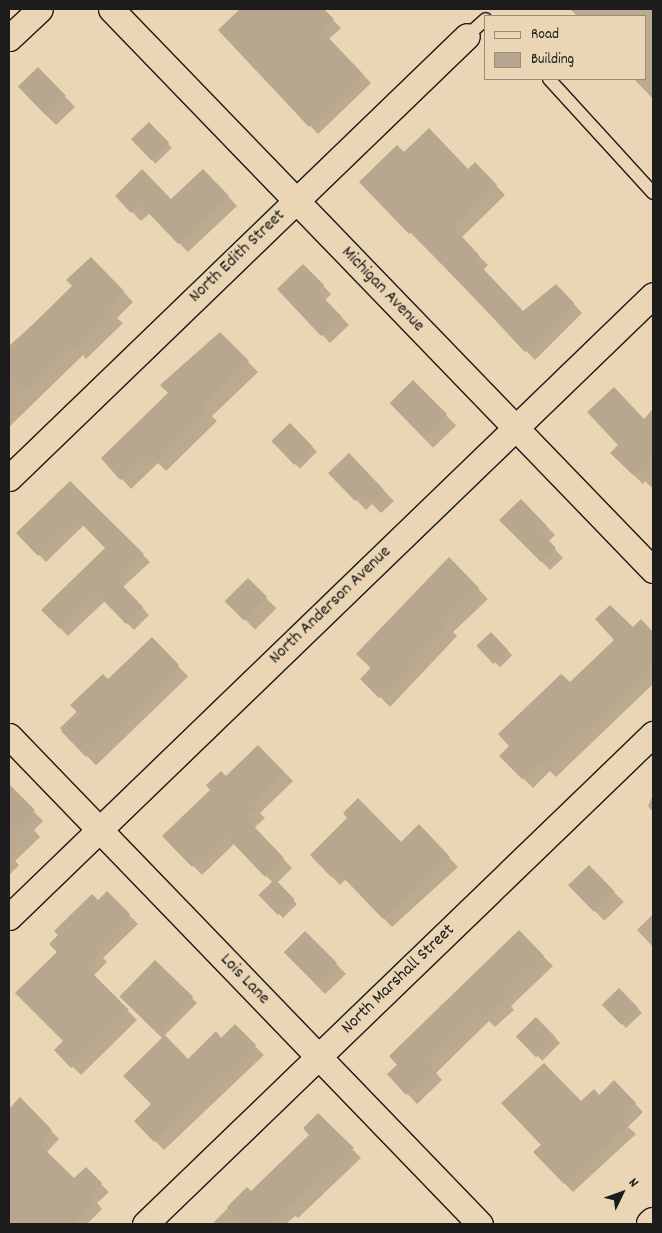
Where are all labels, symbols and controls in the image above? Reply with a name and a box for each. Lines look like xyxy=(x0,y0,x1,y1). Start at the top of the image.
legend xyxy=(484,15,647,80)
text: Road xyxy=(531,24,559,46)
text: Building xyxy=(531,49,574,71)
street label: North Edith Street xyxy=(185,206,291,308)
street label: Michigan Avenue xyxy=(336,243,428,337)
street label: North Anderson Avenue xyxy=(266,542,396,670)
street label: North Marshall Street xyxy=(338,920,460,1040)
street label: Lois Lane xyxy=(215,950,273,1010)
north arrow xyxy=(597,1168,647,1218)
text: N xyxy=(623,1174,643,1192)

